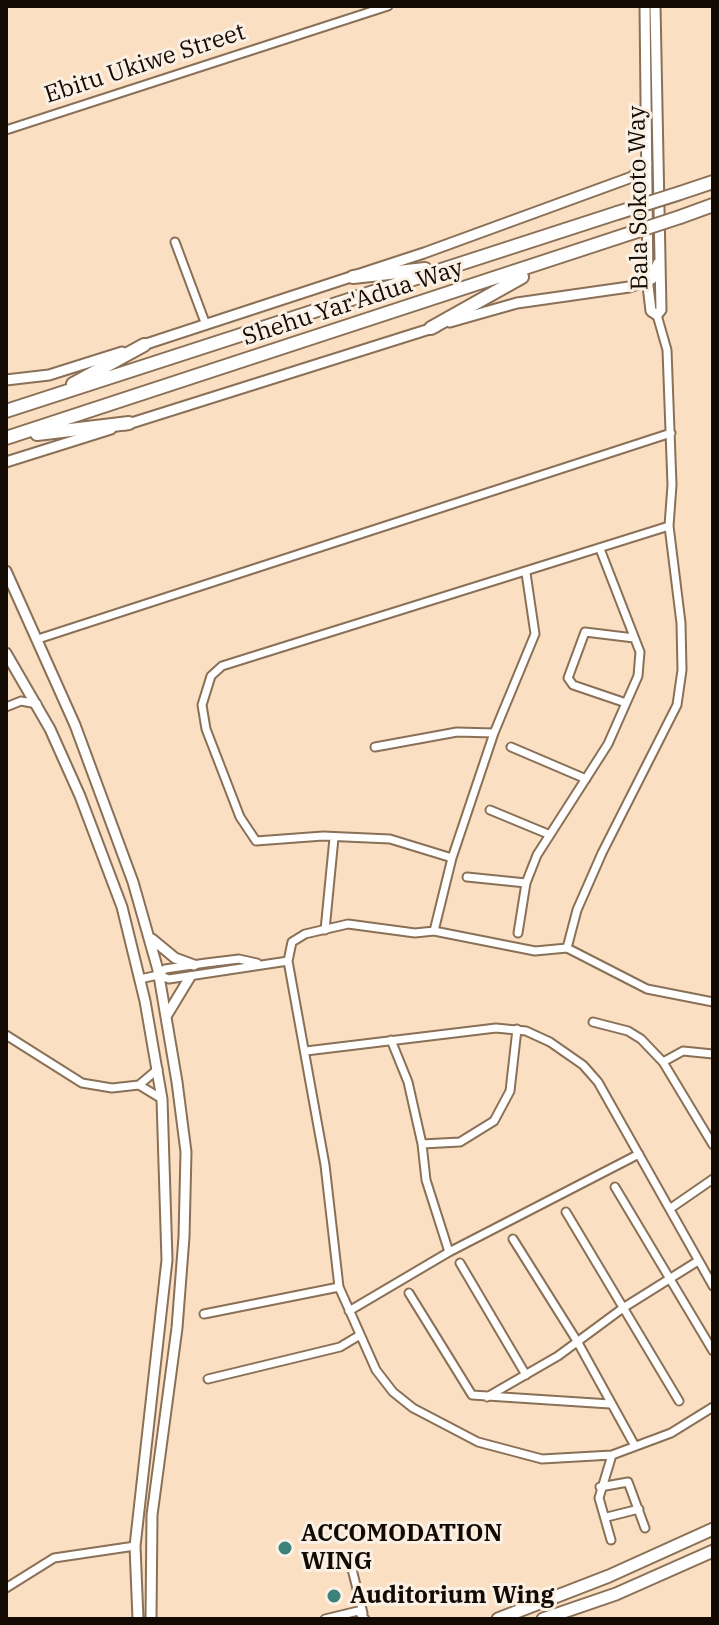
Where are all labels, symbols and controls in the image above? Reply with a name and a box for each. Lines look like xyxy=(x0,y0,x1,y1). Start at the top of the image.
street label: Ebitu Ukiwe Street xyxy=(41,18,249,110)
street label: Bala Sokoto Way xyxy=(623,105,655,291)
street label: Shehu Yar'Adua Way xyxy=(239,254,467,352)
place label: ACCOMODATION WING xyxy=(301,1520,503,1576)
marker: ACCOMODATION WING xyxy=(276,1539,294,1557)
place label: Auditorium Wing xyxy=(350,1582,554,1610)
marker: Auditorium Wing xyxy=(325,1587,343,1605)

